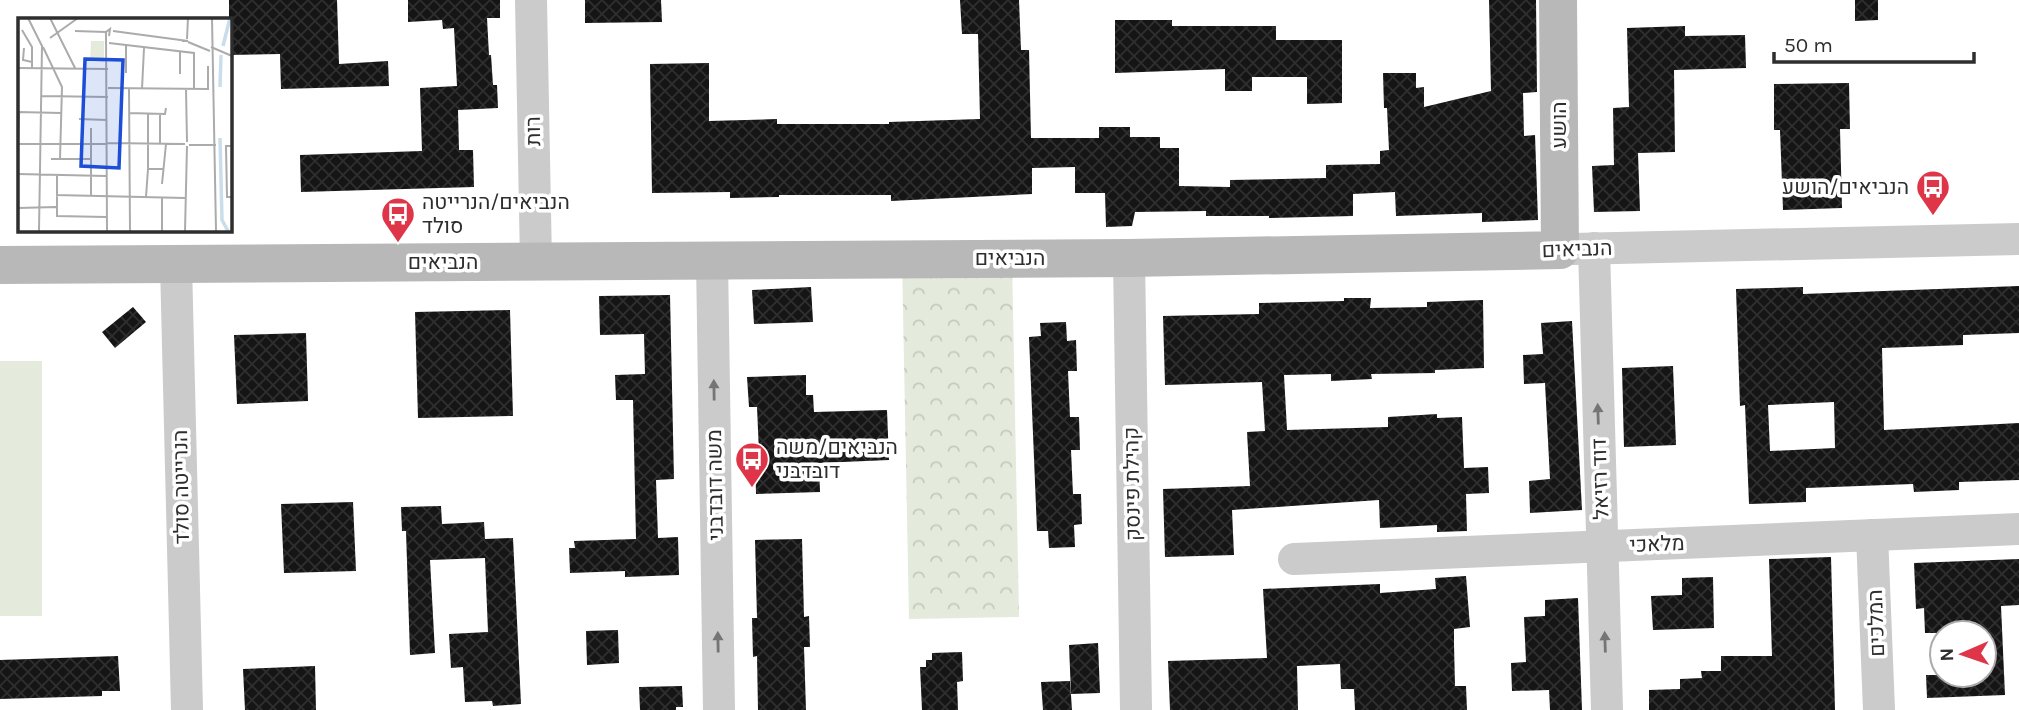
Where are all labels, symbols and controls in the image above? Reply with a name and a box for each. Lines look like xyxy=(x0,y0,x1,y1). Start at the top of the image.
inset map xyxy=(18,18,231,231)
scale bar xyxy=(1774,21,1974,65)
text: 50 m xyxy=(1784,33,1833,57)
street label: הושע xyxy=(1547,101,1571,149)
street label: רות xyxy=(521,116,545,146)
bus stop icon: הנביאים/הושע xyxy=(1914,168,1952,217)
place label: הנביאים/הושע xyxy=(1782,175,1909,199)
place label: הנביאים/הנרייטה סולד xyxy=(422,190,570,238)
bus stop icon: הנביאים/הנרייטה סולד xyxy=(379,195,417,244)
street label: הנביאים xyxy=(1541,236,1613,262)
street label: הנביאים xyxy=(975,246,1045,270)
street label: הנביאים xyxy=(408,250,478,274)
one-way arrow xyxy=(708,379,720,401)
one-way arrow xyxy=(1593,403,1604,425)
street label: קהילת פינסק xyxy=(1119,427,1145,541)
street label: משה דובדבני xyxy=(702,429,728,541)
street label: הנרייטה סולד xyxy=(168,430,194,544)
place label: הנביאים/משה דובדבני xyxy=(776,435,898,483)
street label: דוד רזיאל xyxy=(1587,438,1613,520)
bus stop icon: הנביאים/משה דובדבני xyxy=(733,440,771,489)
street label: מלאכי xyxy=(1629,531,1685,557)
street label: המלכים xyxy=(1863,589,1889,657)
north arrow xyxy=(1928,619,1998,689)
one-way arrow xyxy=(712,631,724,653)
one-way arrow xyxy=(1599,631,1610,653)
text: N xyxy=(1936,647,1958,662)

